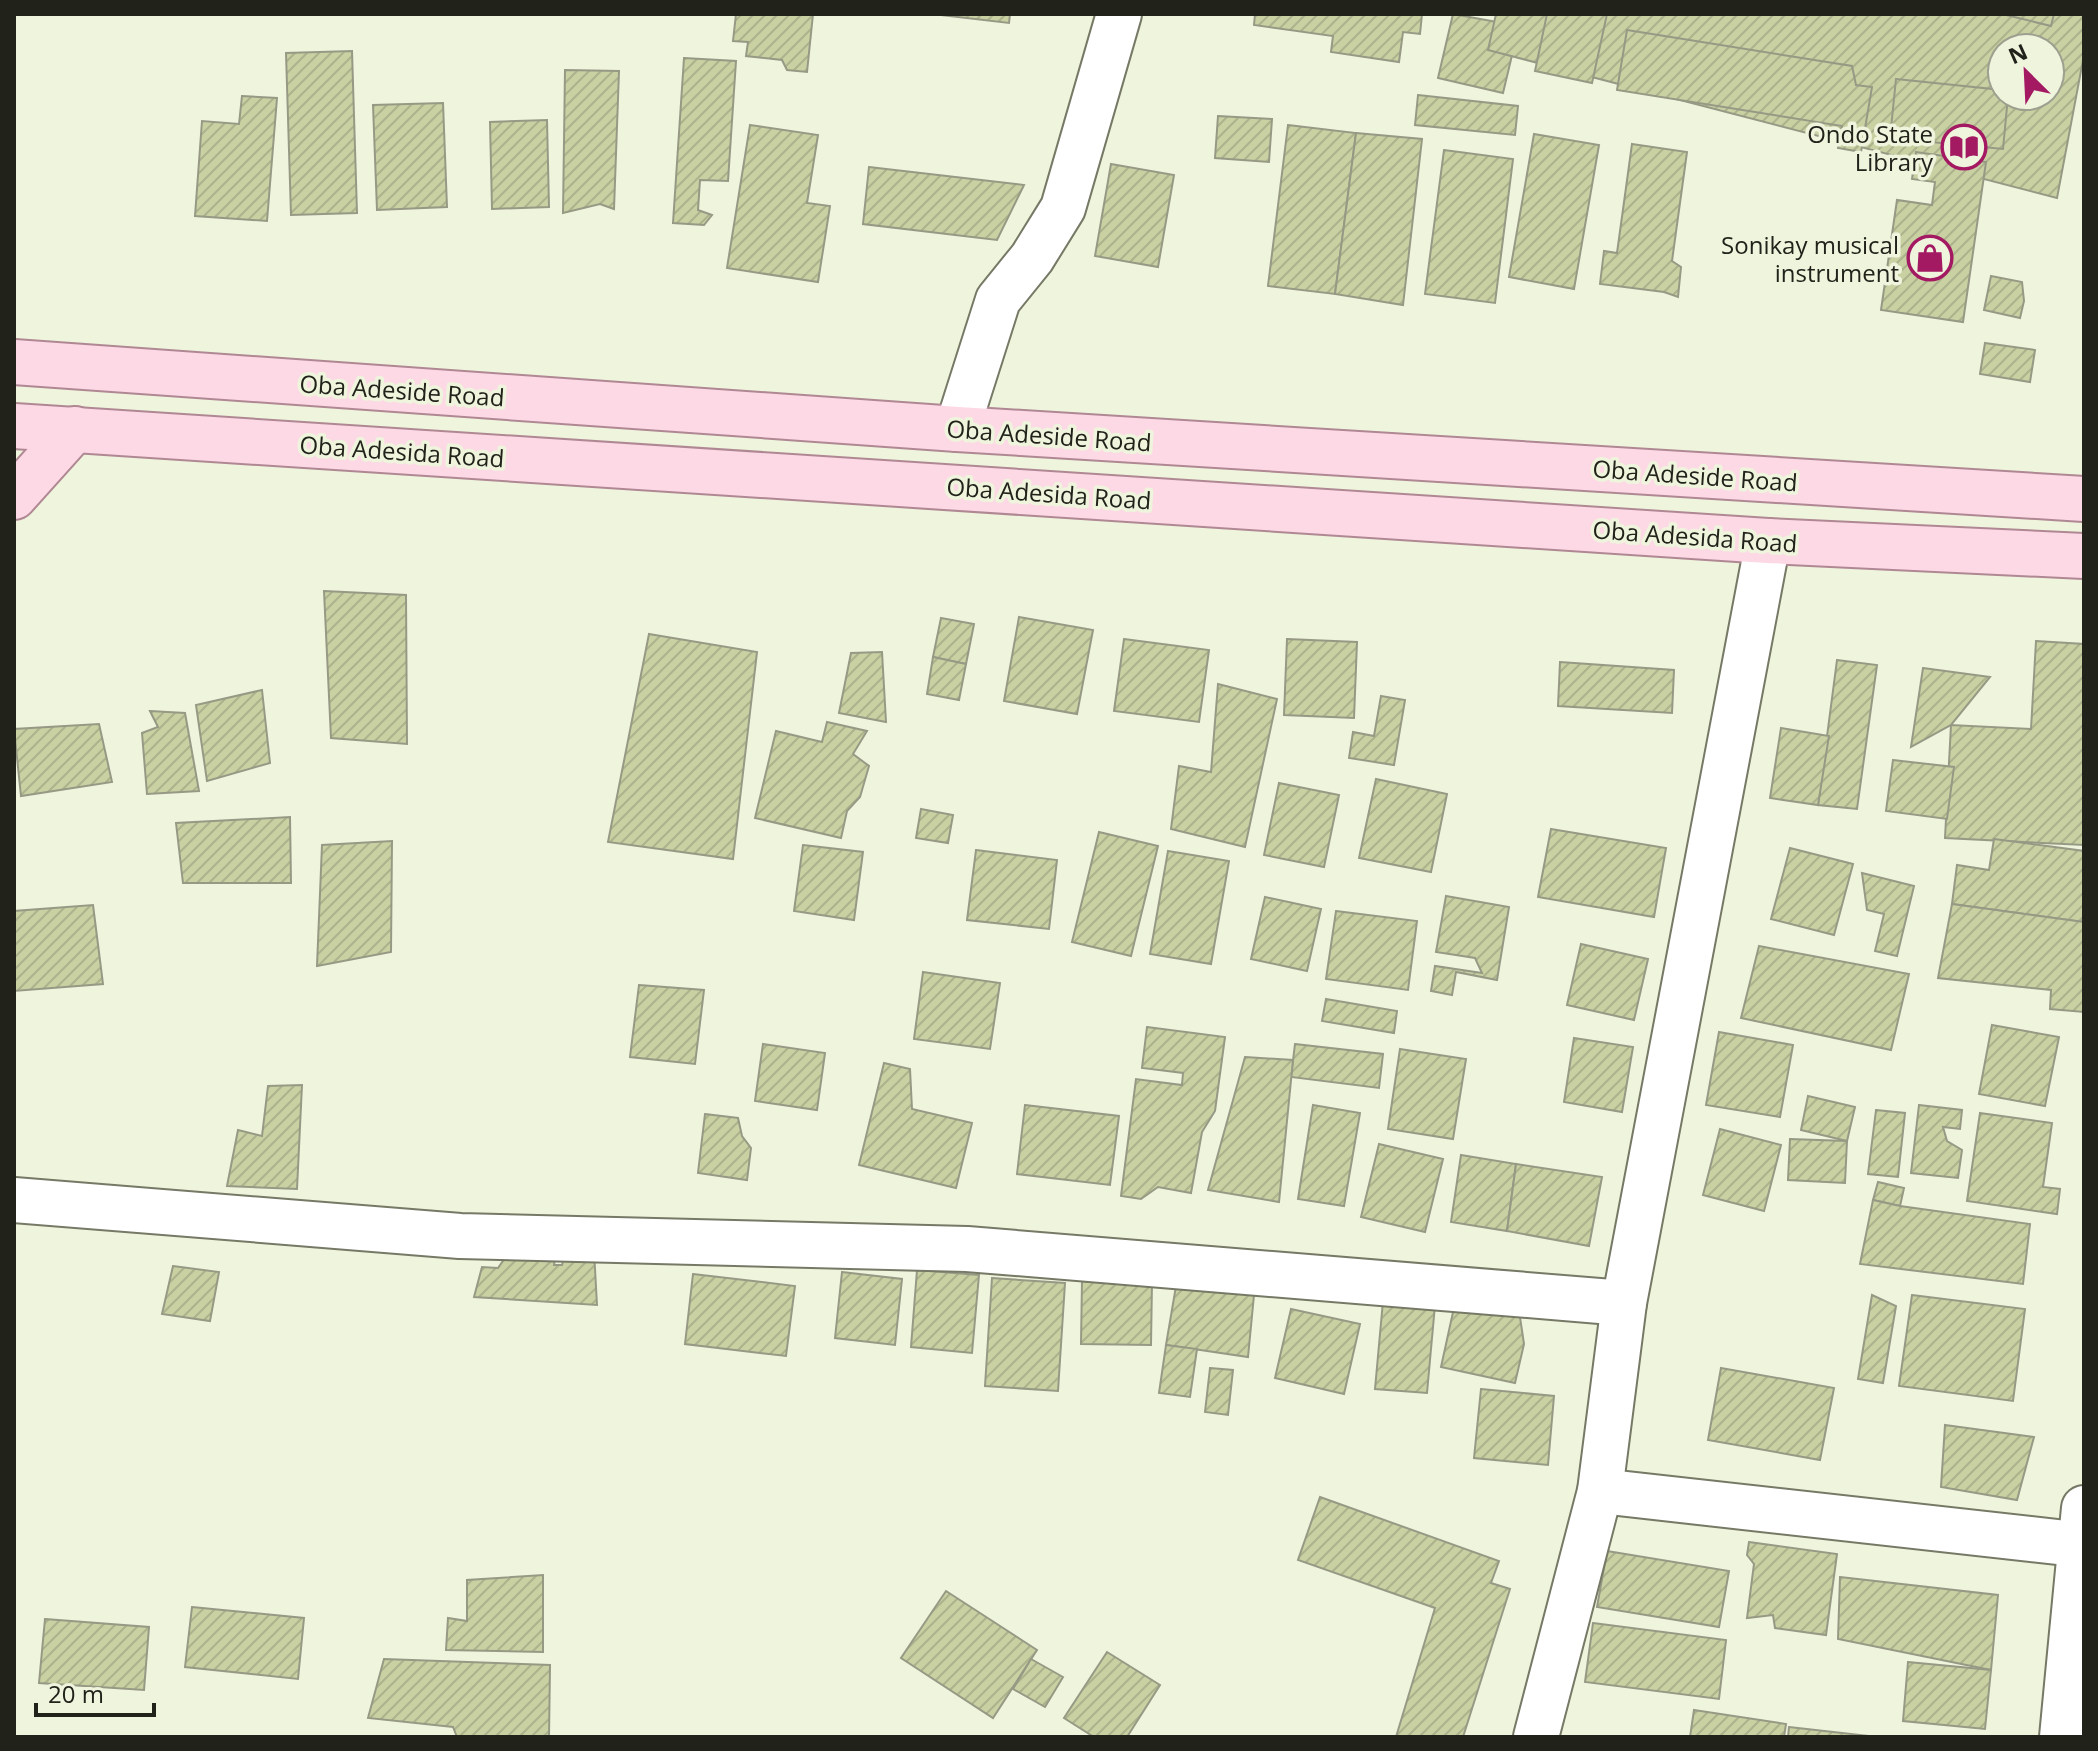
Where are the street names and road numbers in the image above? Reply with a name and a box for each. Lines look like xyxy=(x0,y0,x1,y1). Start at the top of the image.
street label: Oba Adeside Road xyxy=(298,366,506,414)
street label: Oba Adeside Road xyxy=(945,411,1153,459)
street label: Oba Adesida Road xyxy=(298,427,506,475)
street label: Oba Adeside Road xyxy=(1591,451,1799,499)
street label: Oba Adesida Road xyxy=(945,469,1153,517)
street label: Oba Adesida Road xyxy=(1591,512,1799,560)

